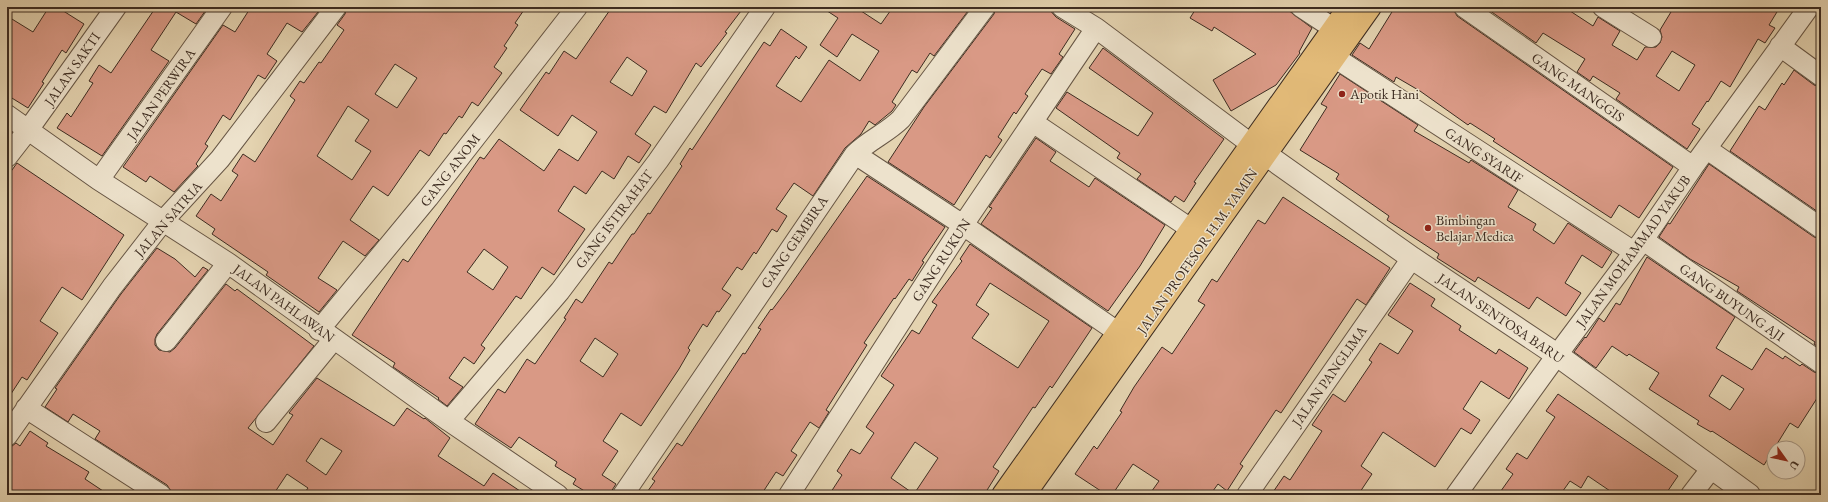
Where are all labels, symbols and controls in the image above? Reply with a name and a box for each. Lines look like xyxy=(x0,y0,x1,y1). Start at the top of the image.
street label: JALAN SAKTI xyxy=(39,28,104,110)
street label: JALAN PERWIRA xyxy=(122,44,200,144)
street label: GANG MANGGIS xyxy=(1528,48,1628,126)
place label: Apotik Hani xyxy=(1349,85,1419,103)
marker: Apotik Hani xyxy=(1337,89,1347,99)
street label: GANG SYARIF xyxy=(1442,123,1526,187)
street label: GANG ANOM xyxy=(416,129,484,210)
street label: JALAN PROFESOR H.M. YAMIN xyxy=(1132,165,1261,338)
street label: GANG ISTIRAHAT xyxy=(571,166,657,272)
street label: JALAN MOHAMMAD YAKUB xyxy=(1571,171,1694,332)
street label: JALAN SATRIA xyxy=(129,177,206,261)
street label: GANG GEMBIRA xyxy=(756,192,832,292)
place label: Bimbingan Belajar Medica xyxy=(1436,211,1514,245)
street label: GANG RUKUN xyxy=(908,215,974,305)
marker: Bimbingan Belajar Medica xyxy=(1423,223,1433,233)
street label: JALAN PAHLAWAN xyxy=(229,259,338,346)
street label: GANG BUYUNG AJI xyxy=(1676,259,1788,345)
street label: JALAN SENTOSA BARU xyxy=(1433,268,1568,367)
street label: JALAN PANGLIMA xyxy=(1287,322,1371,431)
north arrow xyxy=(1766,440,1806,480)
text: U xyxy=(1786,458,1802,473)

